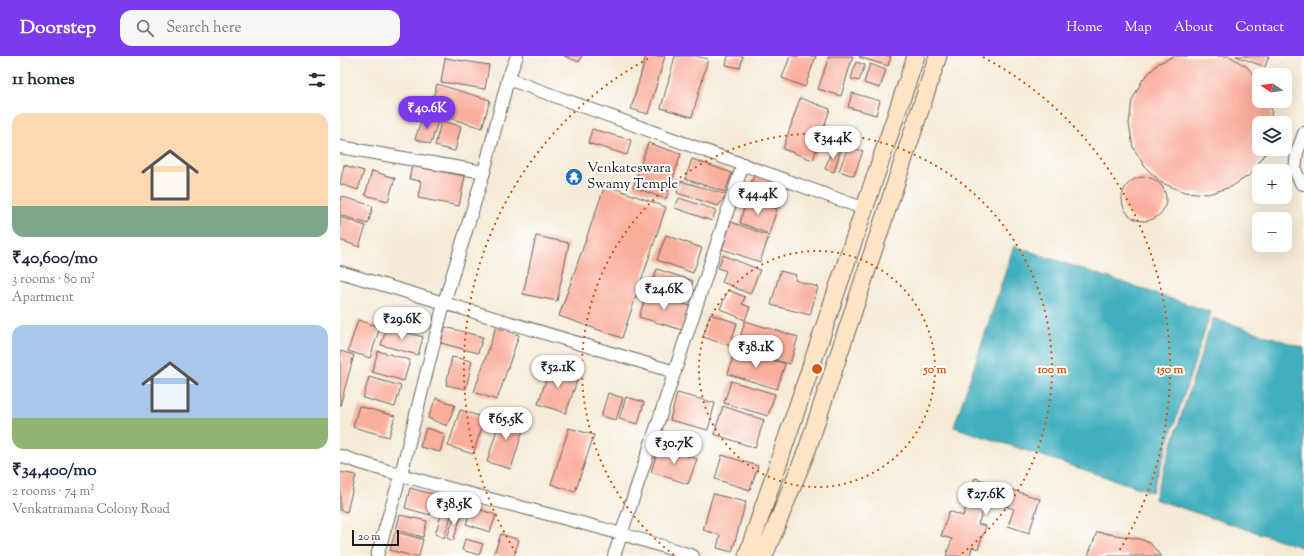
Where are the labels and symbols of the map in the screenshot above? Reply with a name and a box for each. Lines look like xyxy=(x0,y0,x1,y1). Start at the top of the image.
north arrow xyxy=(1252,68,1292,108)
pin: ₹40.6K xyxy=(394,96,460,130)
pin: ₹34.4K xyxy=(800,126,866,160)
place label: Venkateswara Swamy Temple xyxy=(587,159,678,195)
temple icon: Venkateswara Swamy Temple xyxy=(564,167,584,187)
pin: ₹44.4K xyxy=(725,182,791,216)
pin: ₹24.6K xyxy=(631,277,697,311)
pin: ₹29.6K xyxy=(369,307,435,341)
pin: ₹38.1K xyxy=(723,335,789,369)
pin: ₹52.1K xyxy=(525,355,591,389)
text: 50 m xyxy=(923,361,947,379)
text: 100 m xyxy=(1036,361,1067,379)
text: 150 m xyxy=(1155,361,1184,379)
centre of rings xyxy=(810,362,824,376)
pin: ₹65.5K xyxy=(473,407,539,441)
pin: ₹30.7K xyxy=(641,431,707,465)
pin: ₹27.6K xyxy=(953,482,1019,516)
pin: ₹38.5K xyxy=(421,492,487,526)
scale bar xyxy=(352,528,399,547)

